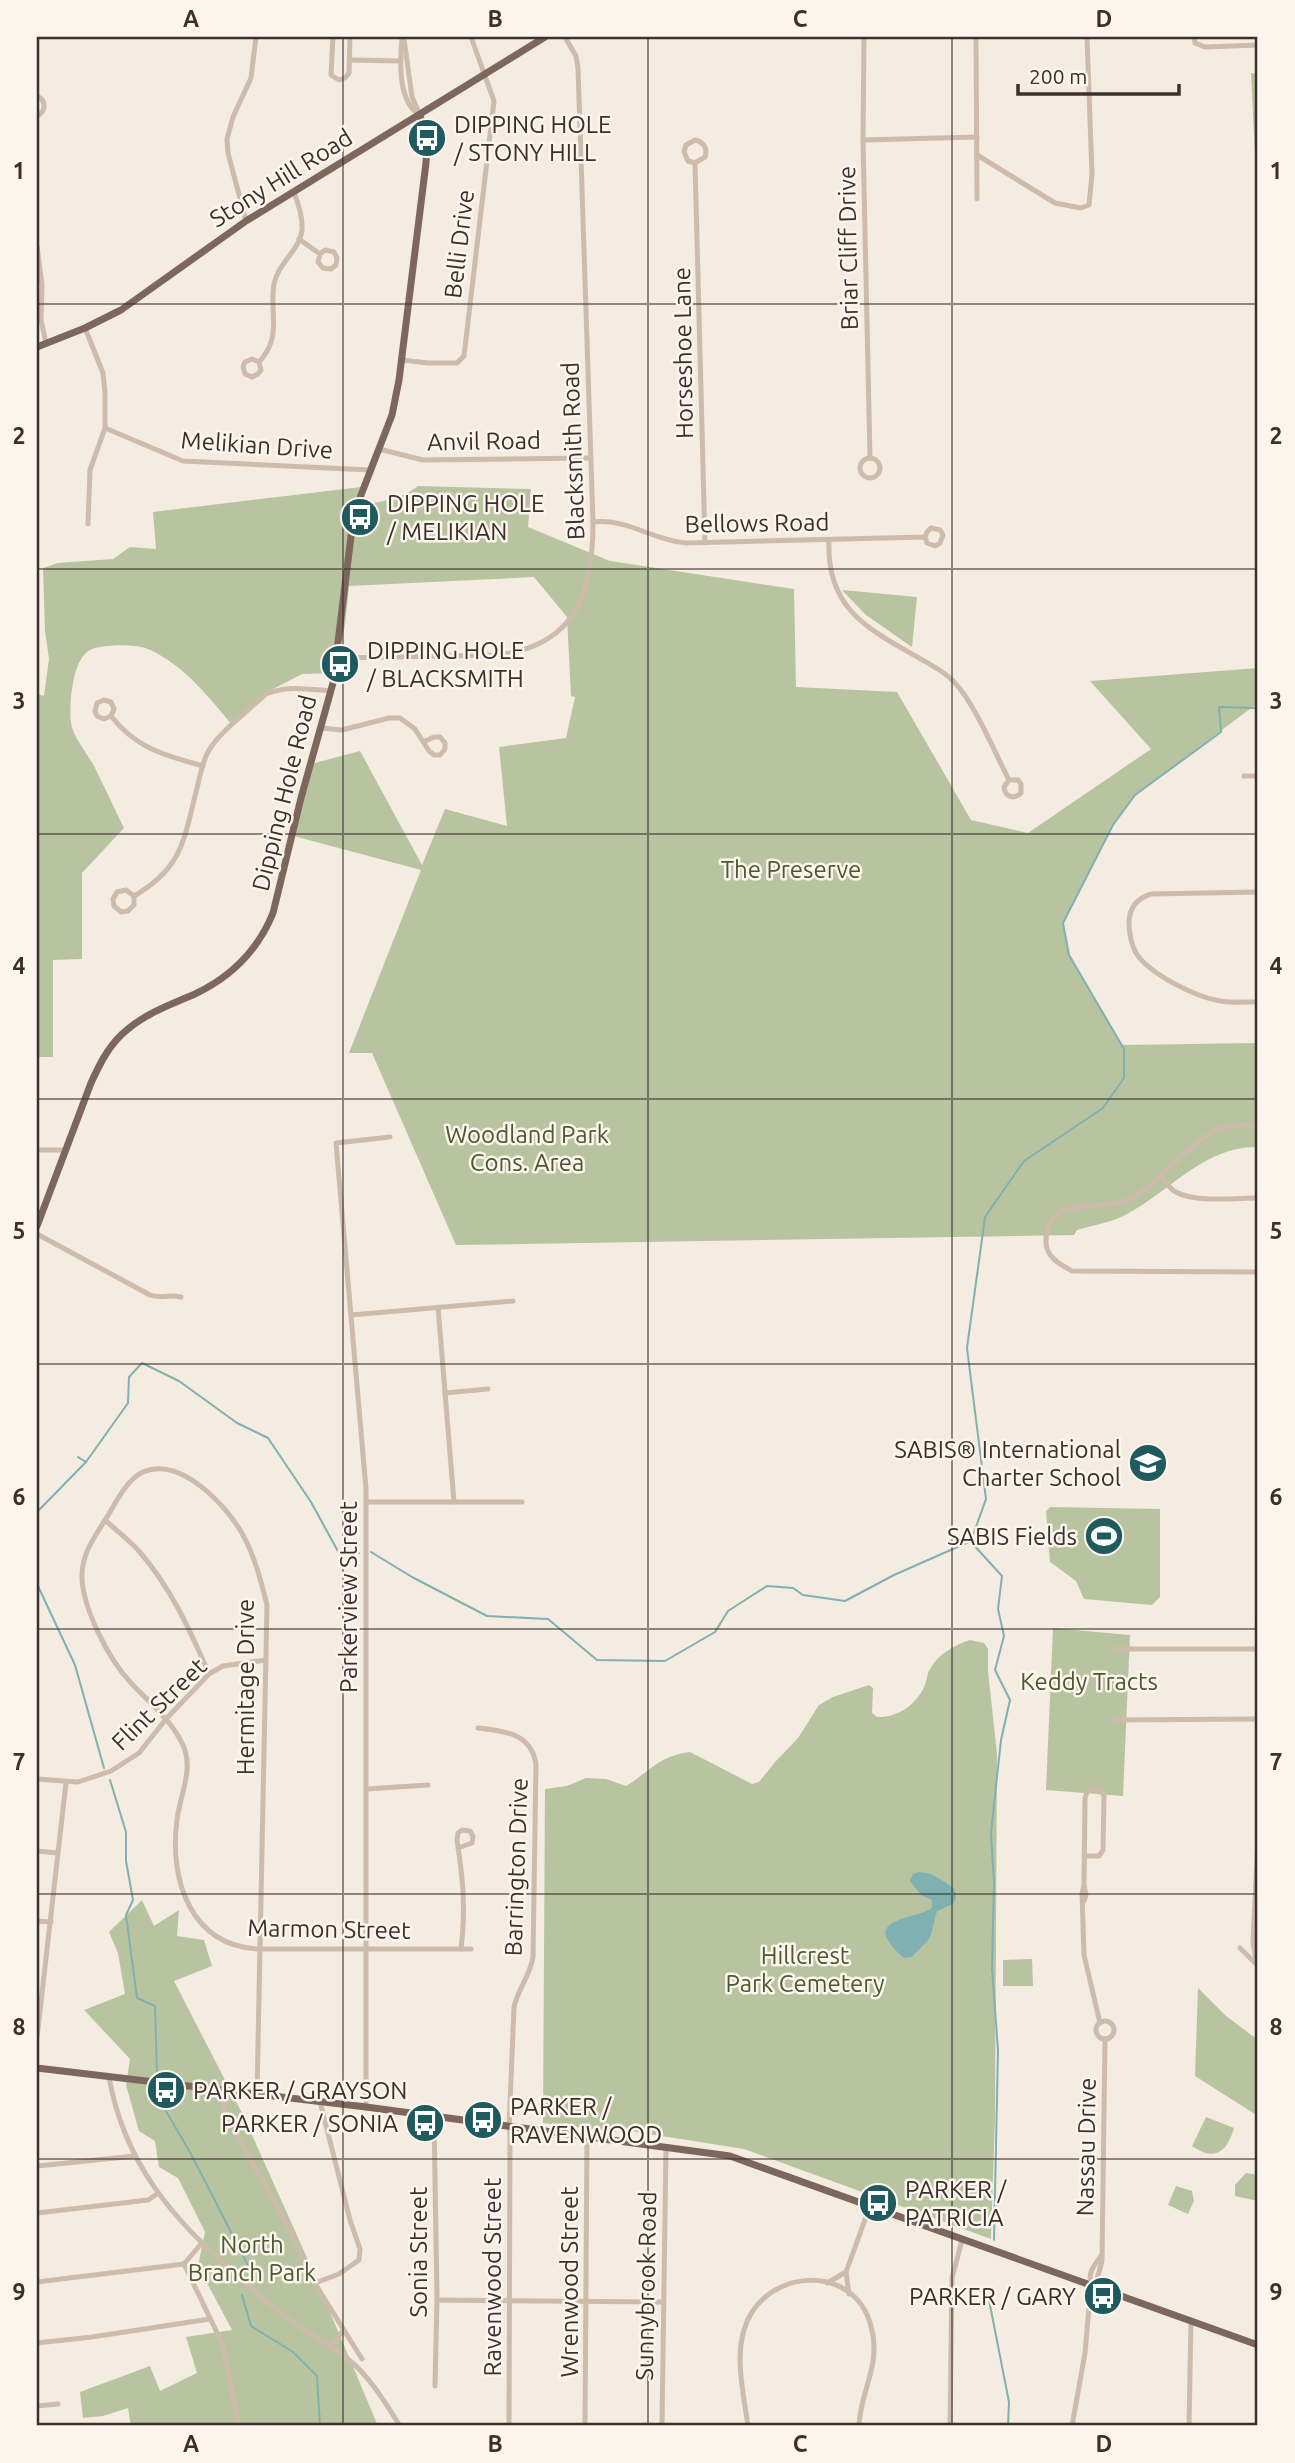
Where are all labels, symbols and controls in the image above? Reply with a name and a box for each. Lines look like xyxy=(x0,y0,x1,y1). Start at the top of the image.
text: A xyxy=(183,6,199,31)
text: B xyxy=(487,6,503,31)
text: C xyxy=(793,6,808,31)
text: D xyxy=(1096,6,1112,31)
scale bar xyxy=(1018,52,1180,96)
text: 200 m xyxy=(1029,64,1087,88)
place label: DIPPING HOLE / STONY HILL xyxy=(453,111,612,166)
bus stop icon: DIPPING HOLE / STONY HILL xyxy=(406,117,448,159)
street label: Stony Hill Road xyxy=(205,123,357,233)
text: 1 xyxy=(13,158,25,183)
text: 1 xyxy=(1270,158,1282,183)
street label: Briar Cliff Drive xyxy=(833,166,863,330)
street label: Belli Drive xyxy=(439,188,479,300)
street label: Horseshoe Lane xyxy=(668,267,698,439)
street label: Blacksmith Road xyxy=(556,362,590,540)
text: 2 xyxy=(13,423,25,448)
text: 2 xyxy=(1270,423,1282,448)
street label: Melikian Drive xyxy=(180,426,334,464)
street label: Anvil Road xyxy=(427,427,541,455)
place label: DIPPING HOLE / MELIKIAN xyxy=(386,490,545,545)
bus stop icon: DIPPING HOLE / MELIKIAN xyxy=(339,496,381,538)
street label: Bellows Road xyxy=(684,508,830,538)
place label: DIPPING HOLE / BLACKSMITH xyxy=(366,637,525,692)
bus stop icon: DIPPING HOLE / BLACKSMITH xyxy=(319,643,361,685)
text: 3 xyxy=(13,688,25,713)
text: 3 xyxy=(1270,688,1282,713)
street label: Dipping Hole Road xyxy=(247,692,321,894)
park label: The Preserve xyxy=(721,856,861,883)
text: 4 xyxy=(13,953,26,978)
text: 4 xyxy=(1270,953,1283,978)
park label: Woodland Park Cons. Area xyxy=(445,1121,609,1176)
text: 5 xyxy=(13,1218,25,1243)
text: 5 xyxy=(1270,1218,1282,1243)
place label: SABIS® International Charter School xyxy=(894,1436,1121,1491)
school or university icon: SABIS® International Charter School xyxy=(1127,1442,1169,1484)
text: 6 xyxy=(13,1484,26,1509)
text: 6 xyxy=(1270,1484,1283,1509)
street label: Parkerview Street xyxy=(335,1500,362,1693)
sports icon: SABIS Fields xyxy=(1083,1515,1125,1557)
place label: SABIS Fields xyxy=(947,1523,1077,1550)
street label: Hermitage Drive xyxy=(232,1599,259,1775)
street label: Flint Street xyxy=(106,1652,212,1756)
park label: Keddy Tracts xyxy=(1020,1668,1158,1695)
text: 7 xyxy=(13,1749,25,1774)
text: 7 xyxy=(1270,1749,1282,1774)
street label: Barrington Drive xyxy=(499,1777,533,1957)
street label: Marmon Street xyxy=(247,1914,411,1944)
park label: Hillcrest Park Cemetery xyxy=(726,1942,885,1997)
text: 8 xyxy=(13,2014,25,2039)
text: 8 xyxy=(1270,2014,1282,2039)
bus stop icon: PARKER / GRAYSON xyxy=(145,2069,187,2111)
place label: PARKER / GRAYSON xyxy=(193,2077,407,2104)
street label: Nassau Drive xyxy=(1071,2077,1101,2217)
place label: PARKER / RAVENWOOD xyxy=(510,2093,662,2148)
bus stop icon: PARKER / RAVENWOOD xyxy=(462,2099,504,2141)
bus stop icon: PARKER / SONIA xyxy=(404,2102,446,2144)
place label: PARKER / SONIA xyxy=(221,2110,398,2137)
place label: PARKER / PATRICIA xyxy=(905,2176,1007,2231)
street label: Ravenwood Street xyxy=(479,2177,506,2377)
bus stop icon: PARKER / PATRICIA xyxy=(857,2182,899,2224)
street label: Sonia Street xyxy=(405,2186,432,2318)
street label: Wrenwood Street xyxy=(556,2186,583,2378)
street label: Sunnybrook Road xyxy=(631,2191,661,2381)
park label: North Branch Park xyxy=(188,2231,316,2286)
bus stop icon: PARKER / GARY xyxy=(1082,2275,1124,2317)
text: 9 xyxy=(13,2279,25,2304)
text: 9 xyxy=(1270,2279,1282,2304)
place label: PARKER / GARY xyxy=(909,2283,1076,2310)
text: A xyxy=(183,2431,199,2456)
text: B xyxy=(487,2431,503,2456)
text: C xyxy=(793,2431,808,2456)
text: D xyxy=(1096,2431,1112,2456)

